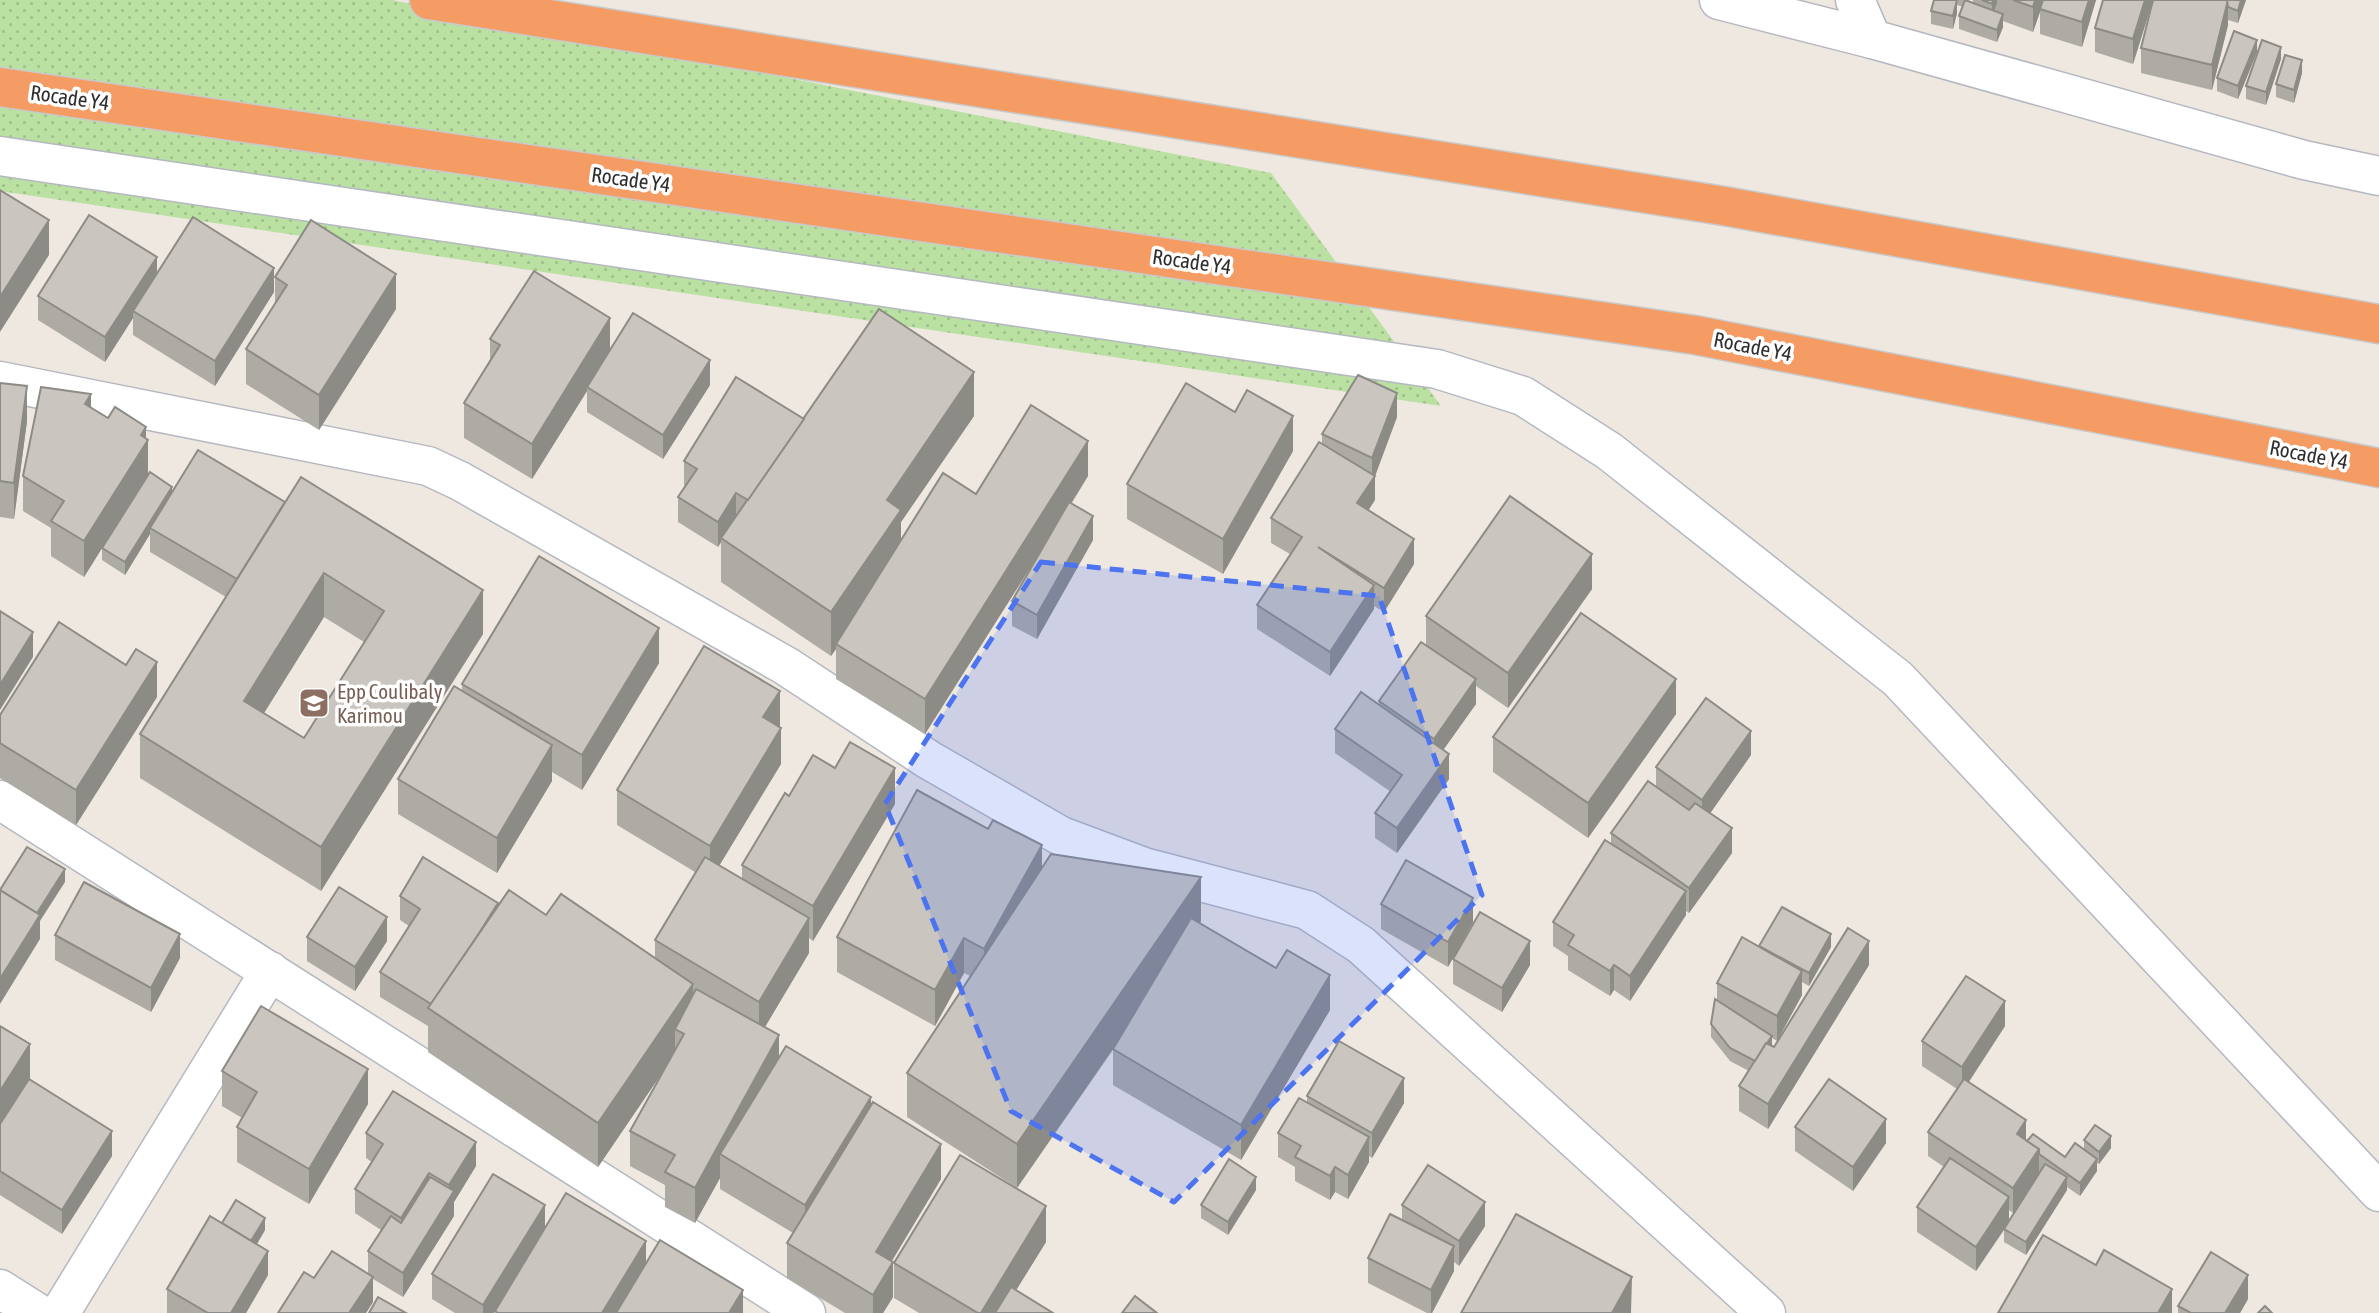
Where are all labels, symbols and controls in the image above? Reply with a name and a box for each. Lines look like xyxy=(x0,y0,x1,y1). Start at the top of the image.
street label: Rocade Y4 xyxy=(29,80,111,114)
street label: Rocade Y4 xyxy=(590,162,672,196)
street label: Rocade Y4 xyxy=(1151,244,1233,278)
street label: Rocade Y4 xyxy=(1712,327,1794,365)
street label: Rocade Y4 xyxy=(2268,435,2350,473)
place label: Epp Coulibaly Karimou xyxy=(337,679,443,727)
school or university icon: Epp Coulibaly Karimou xyxy=(297,686,331,720)

